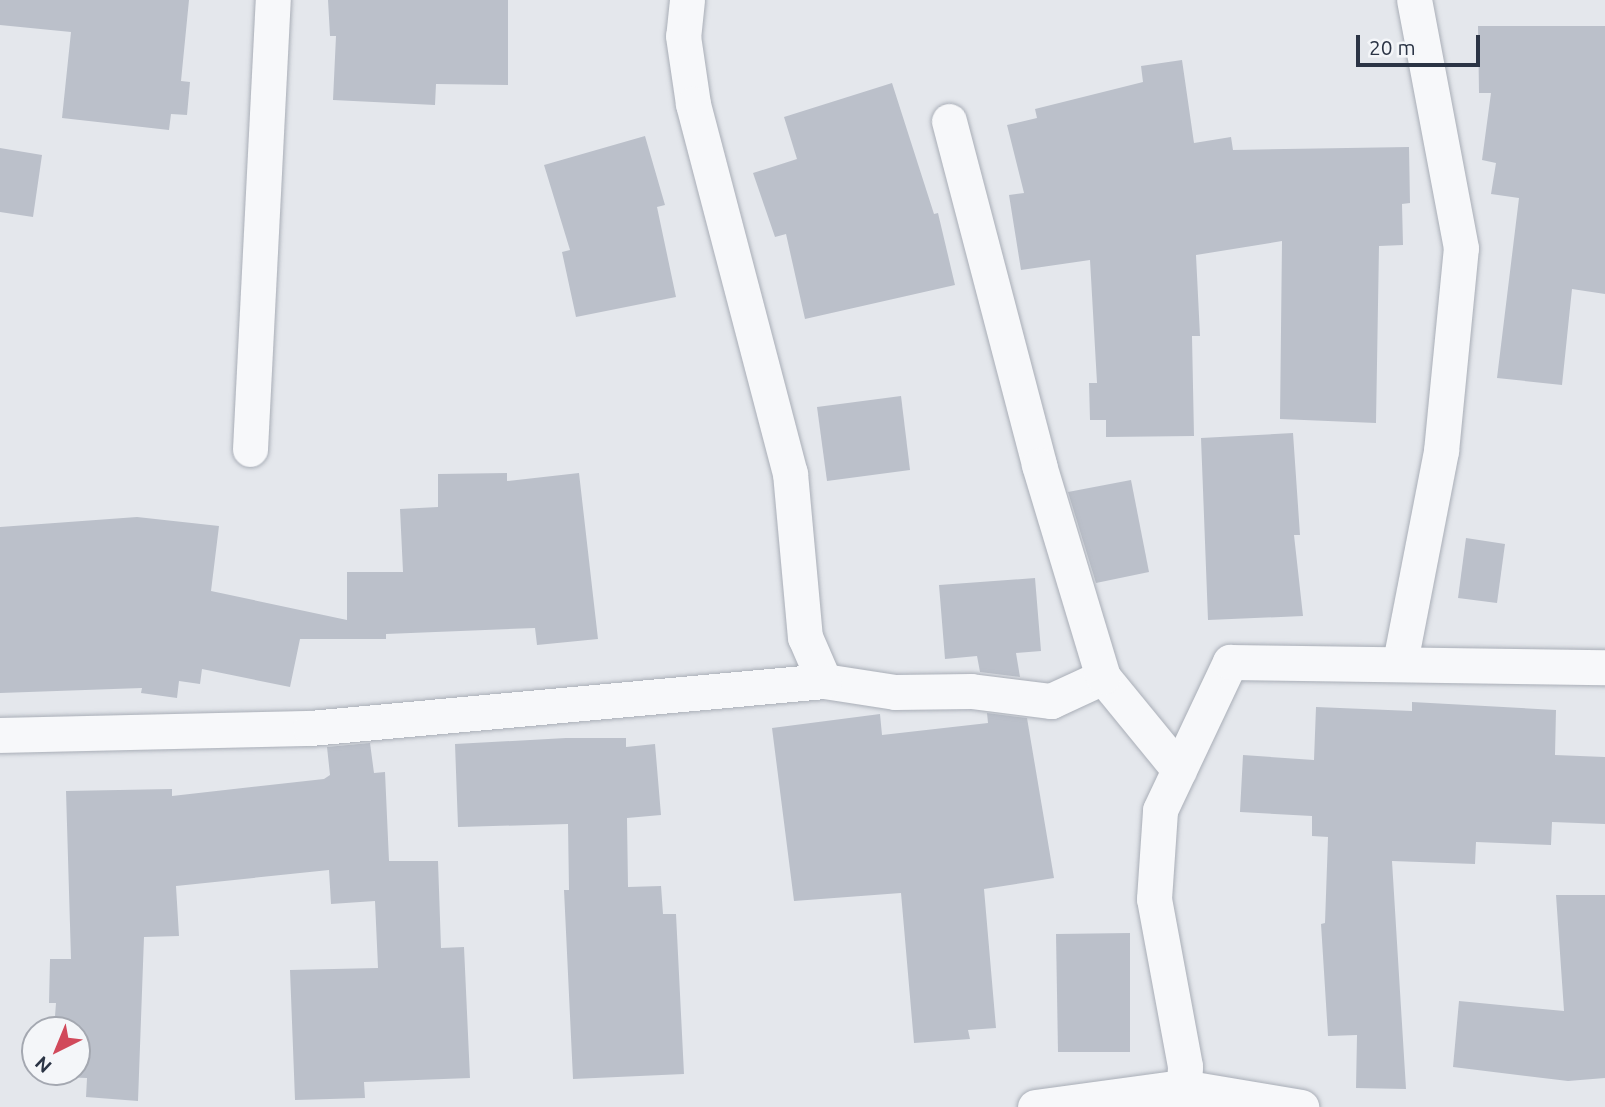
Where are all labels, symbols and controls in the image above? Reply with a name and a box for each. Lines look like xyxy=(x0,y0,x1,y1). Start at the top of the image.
scale bar xyxy=(1360,21,1484,65)
text: 20 m xyxy=(1369,35,1416,59)
north arrow xyxy=(21,1016,91,1086)
text: N xyxy=(30,1052,56,1078)

